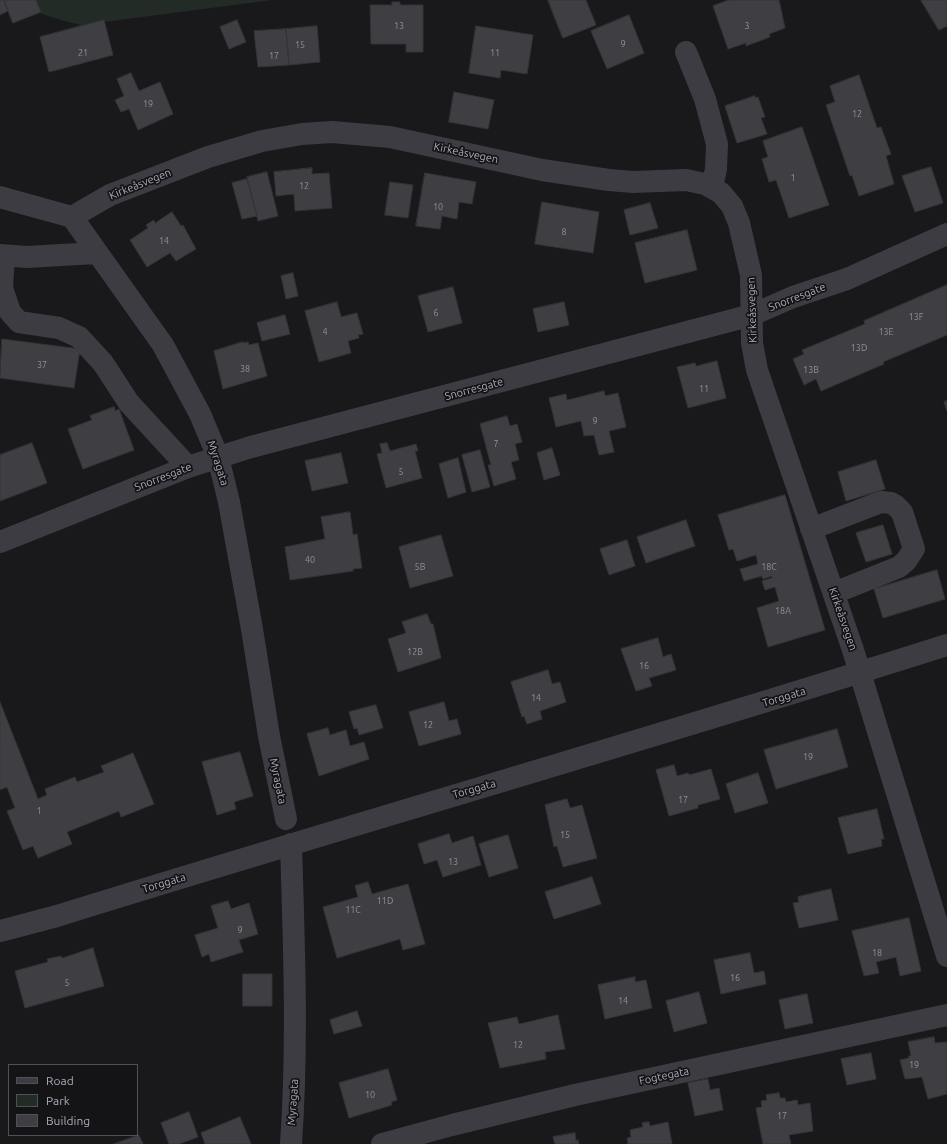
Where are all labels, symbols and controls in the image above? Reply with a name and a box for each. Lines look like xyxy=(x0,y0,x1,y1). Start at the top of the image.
house number: 13 xyxy=(394,21,404,31)
house number: 3 xyxy=(744,21,750,31)
house number: 9 xyxy=(620,39,626,49)
house number: 15 xyxy=(295,40,305,50)
house number: 21 xyxy=(78,48,88,58)
house number: 11 xyxy=(490,48,500,58)
house number: 17 xyxy=(269,51,279,61)
house number: 19 xyxy=(143,99,153,109)
house number: 12 xyxy=(852,109,862,119)
street label: Kirkeåsvegen xyxy=(432,140,500,166)
street label: Kirkeåsvegen xyxy=(107,166,173,202)
house number: 1 xyxy=(790,173,796,183)
house number: 12 xyxy=(299,181,309,191)
house number: 10 xyxy=(433,202,443,212)
house number: 8 xyxy=(561,227,567,237)
house number: 14 xyxy=(159,236,169,246)
street label: Kirkeåsvegen xyxy=(744,277,760,343)
street label: Snorresgate xyxy=(767,280,827,314)
house number: 6 xyxy=(433,308,439,318)
house number: 13F xyxy=(909,312,923,322)
house number: 4 xyxy=(322,327,328,337)
house number: 13E xyxy=(878,327,894,337)
house number: 13D xyxy=(851,343,867,353)
house number: 37 xyxy=(37,360,47,370)
house number: 38 xyxy=(240,364,250,374)
house number: 13B xyxy=(803,365,819,375)
street label: Snorresgate xyxy=(443,375,505,403)
house number: 11 xyxy=(699,384,709,394)
house number: 9 xyxy=(592,416,598,426)
street label: Myragata xyxy=(205,439,231,487)
house number: 7 xyxy=(493,439,499,449)
street label: Snorresgate xyxy=(133,460,193,494)
house number: 5 xyxy=(398,467,404,477)
house number: 40 xyxy=(305,555,315,565)
house number: 5B xyxy=(415,562,425,572)
house number: 18C xyxy=(761,562,777,572)
street label: Kirkeåsvegen xyxy=(826,586,860,652)
house number: 18A xyxy=(775,606,791,616)
house number: 12B xyxy=(407,647,423,657)
house number: 16 xyxy=(639,661,649,671)
street label: Torggata xyxy=(761,684,807,710)
house number: 14 xyxy=(531,693,541,703)
house number: 12 xyxy=(423,720,433,730)
house number: 19 xyxy=(803,752,813,762)
street label: Myragata xyxy=(267,757,289,805)
street label: Torggata xyxy=(451,777,497,801)
house number: 17 xyxy=(678,795,688,805)
house number: 1 xyxy=(36,806,42,816)
house number: 15 xyxy=(560,830,570,840)
house number: 13 xyxy=(448,857,458,867)
street label: Torggata xyxy=(141,870,187,896)
house number: 11D xyxy=(377,896,393,906)
house number: 11C xyxy=(345,905,361,915)
house number: 9 xyxy=(237,925,243,935)
house number: 18 xyxy=(872,948,882,958)
house number: 16 xyxy=(730,973,740,983)
house number: 5 xyxy=(64,978,70,988)
house number: 14 xyxy=(618,996,628,1006)
house number: 12 xyxy=(513,1040,523,1050)
house number: 19 xyxy=(909,1060,919,1070)
legend xyxy=(8,1064,138,1136)
street label: Fogtegata xyxy=(638,1064,690,1088)
text: Road xyxy=(46,1074,74,1087)
street label: Myragata xyxy=(285,1078,301,1126)
house number: 10 xyxy=(365,1090,375,1100)
text: Park xyxy=(46,1094,70,1107)
house number: 17 xyxy=(777,1111,787,1121)
text: Building xyxy=(46,1114,90,1127)

